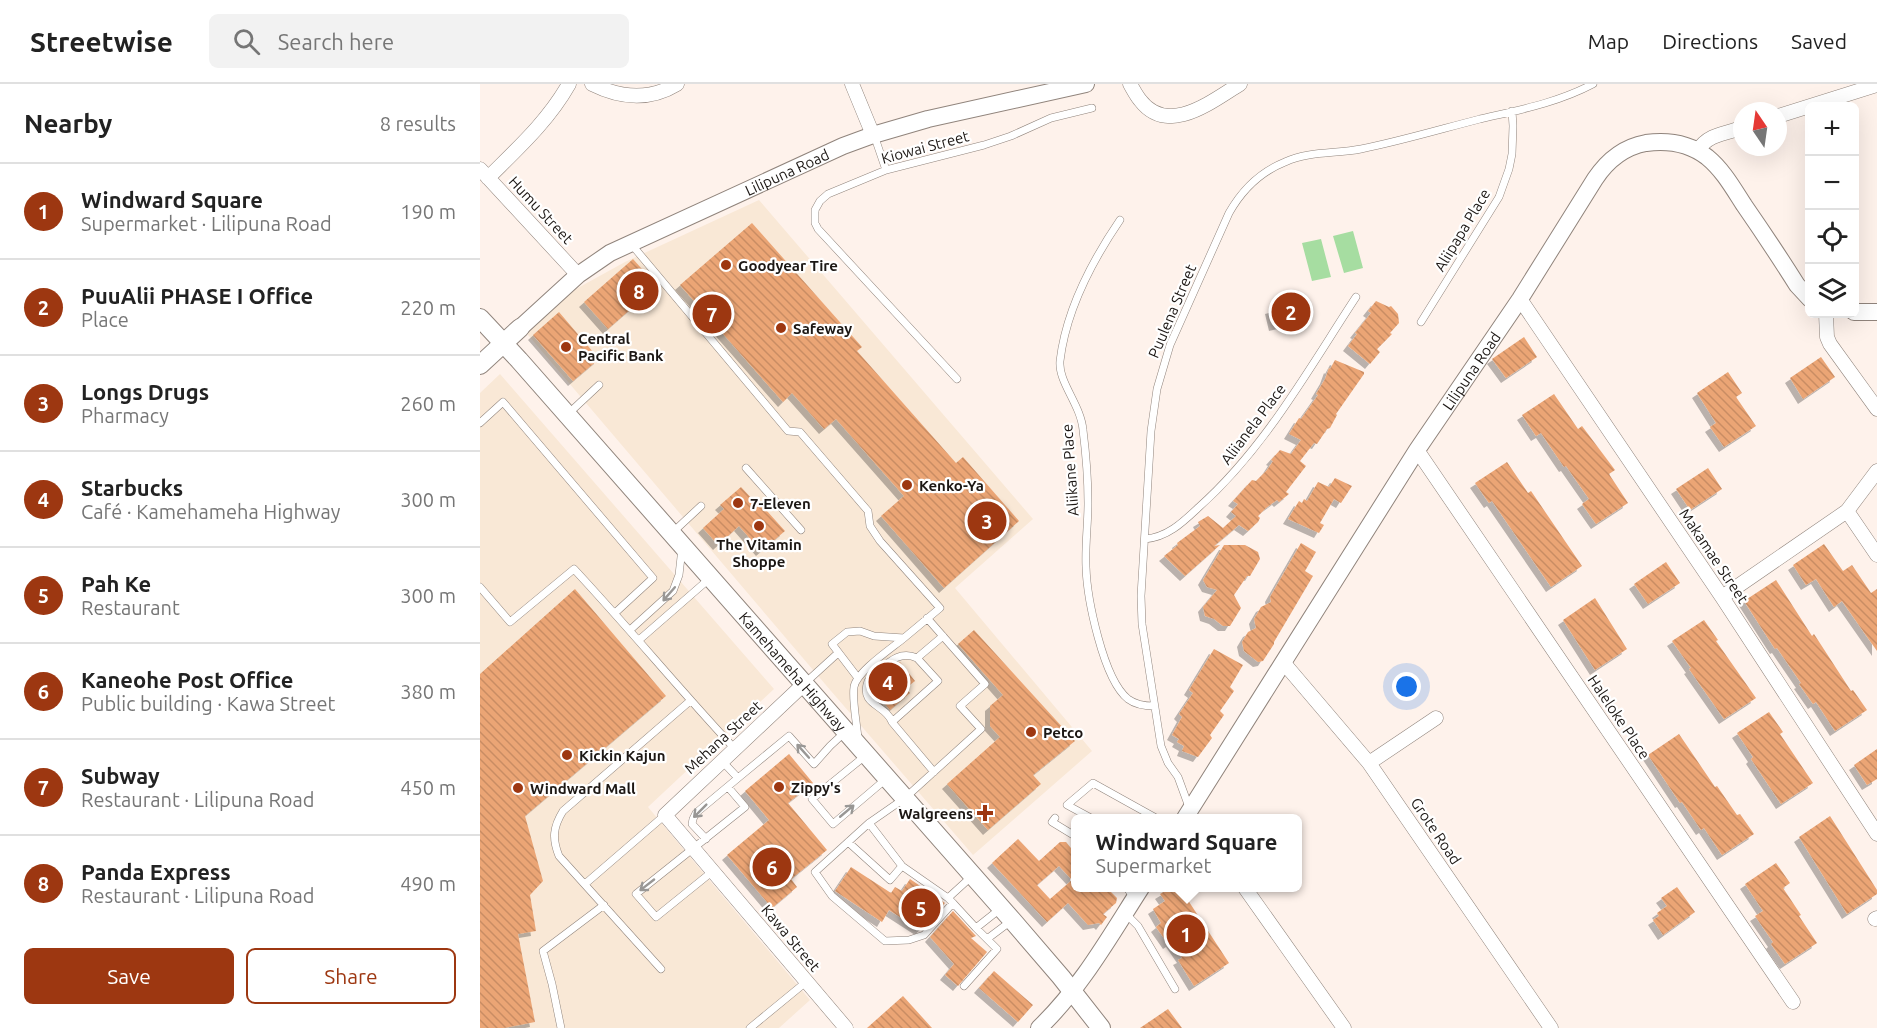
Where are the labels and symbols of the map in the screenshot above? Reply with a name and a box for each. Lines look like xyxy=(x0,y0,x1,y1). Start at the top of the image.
north arrow xyxy=(1733,102,1787,156)
street label: Kiowai Street xyxy=(879,127,971,167)
street label: Lilipuna Road xyxy=(742,145,832,198)
street label: Humu Street xyxy=(506,173,577,247)
street label: Aliipapa Place xyxy=(1431,186,1493,274)
place label: Goodyear Tire xyxy=(738,257,838,274)
marker: Goodyear Tire xyxy=(719,258,733,272)
street label: Puulena Street xyxy=(1145,262,1199,360)
pin: 8 xyxy=(620,268,658,314)
pin: 2 xyxy=(1272,290,1310,334)
pin: 7 xyxy=(692,292,732,336)
place label: Safeway xyxy=(793,320,852,337)
marker: Safeway xyxy=(774,321,788,335)
street label: Lilipuna Road xyxy=(1439,329,1504,413)
place label: Central Pacific Bank xyxy=(578,330,664,364)
marker: Central Pacific Bank xyxy=(559,340,573,354)
street label: Aliianela Place xyxy=(1217,380,1289,468)
street label: Aliikane Place xyxy=(1058,423,1082,517)
place label: Kenko-Ya xyxy=(919,477,984,494)
marker: Kenko-Ya xyxy=(900,478,914,492)
place label: 7-Eleven xyxy=(750,495,811,512)
marker: 7-Eleven xyxy=(731,496,745,510)
pin: 3 xyxy=(968,498,1006,544)
street label: Makamae Street xyxy=(1676,506,1752,607)
marker: The Vitamin Shoppe xyxy=(752,519,766,533)
place label: The Vitamin Shoppe xyxy=(716,536,802,570)
one-way arrow xyxy=(662,586,676,602)
street label: Kamehameha Highway xyxy=(736,608,850,734)
pin: 4 xyxy=(868,660,908,704)
your location xyxy=(1392,672,1421,701)
street label: Haleloke Place xyxy=(1585,672,1653,762)
street label: Mehana Street xyxy=(681,697,765,777)
place label: Petco xyxy=(1043,724,1083,741)
marker: Petco xyxy=(1024,725,1038,739)
one-way arrow xyxy=(796,744,810,759)
place label: Kickin Kajun xyxy=(579,747,666,764)
marker: Kickin Kajun xyxy=(560,748,574,762)
place label: Zippy's xyxy=(791,779,841,796)
place label: Windward Mall xyxy=(530,780,636,797)
marker: Zippy's xyxy=(772,780,786,794)
marker: Windward Mall xyxy=(511,781,525,795)
street label: Grote Road xyxy=(1408,795,1464,867)
one-way arrow xyxy=(693,803,708,818)
one-way arrow xyxy=(839,805,855,818)
place label: Walgreens xyxy=(899,805,973,822)
marker: Walgreens xyxy=(978,806,992,820)
pin: 6 xyxy=(752,844,792,890)
one-way arrow xyxy=(640,878,656,891)
pin: 5 xyxy=(902,886,940,930)
street label: Kawa Street xyxy=(758,901,824,975)
pin: 1 xyxy=(1166,912,1206,956)

